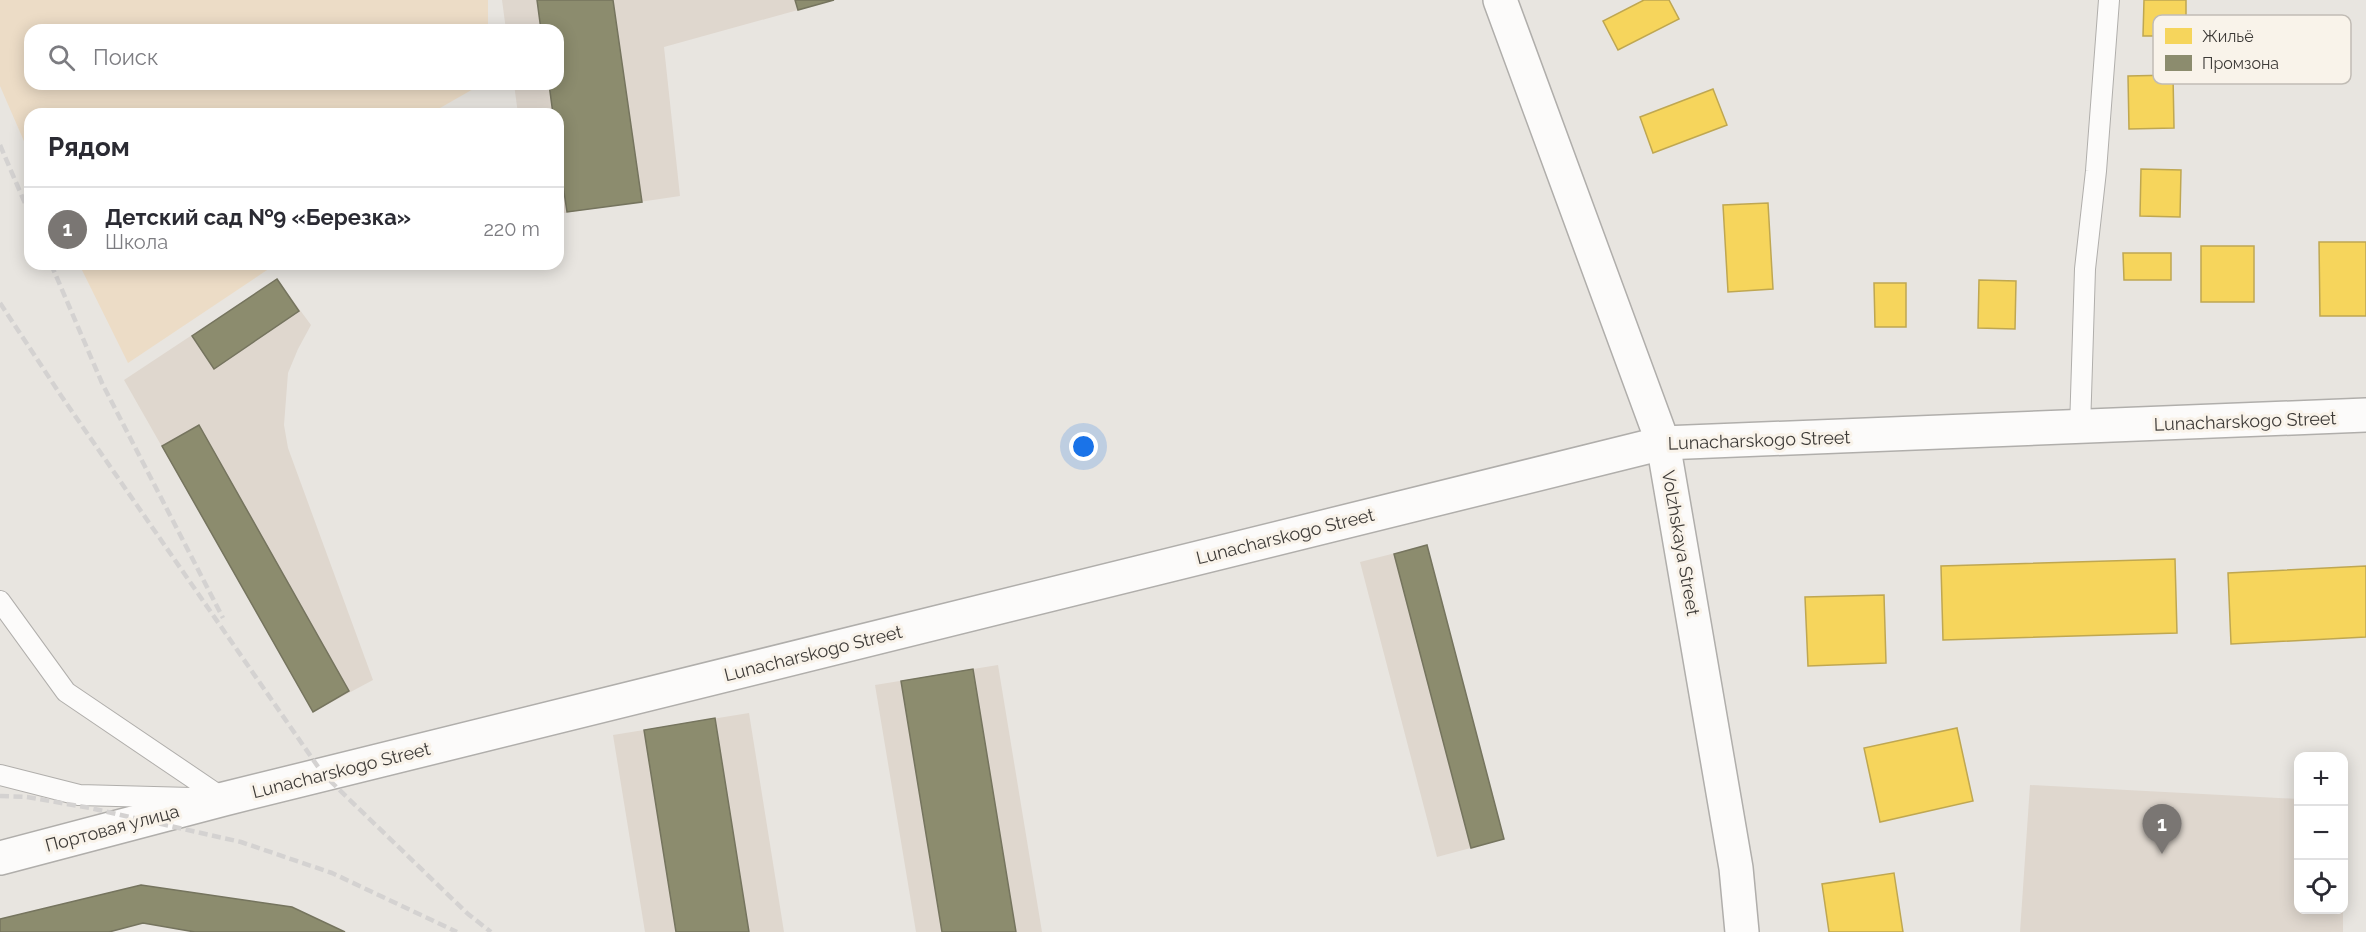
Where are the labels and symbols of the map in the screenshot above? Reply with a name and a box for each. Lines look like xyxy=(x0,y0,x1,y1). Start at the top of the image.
legend xyxy=(2153,15,2351,84)
text: Жильё xyxy=(2202,27,2254,46)
text: Промзона xyxy=(2202,54,2279,73)
street label: Lunacharskogo Street xyxy=(2153,407,2337,435)
street label: Lunacharskogo Street xyxy=(1667,426,1851,454)
your location xyxy=(1069,432,1098,461)
street label: Volzhskaya Street xyxy=(1658,469,1704,617)
street label: Lunacharskogo Street xyxy=(1194,504,1376,568)
street label: Lunacharskogo Street xyxy=(722,621,904,685)
street label: Lunacharskogo Street xyxy=(250,738,432,802)
street label: Портовая улица xyxy=(43,800,181,856)
pin: 1 xyxy=(2142,804,2182,854)

